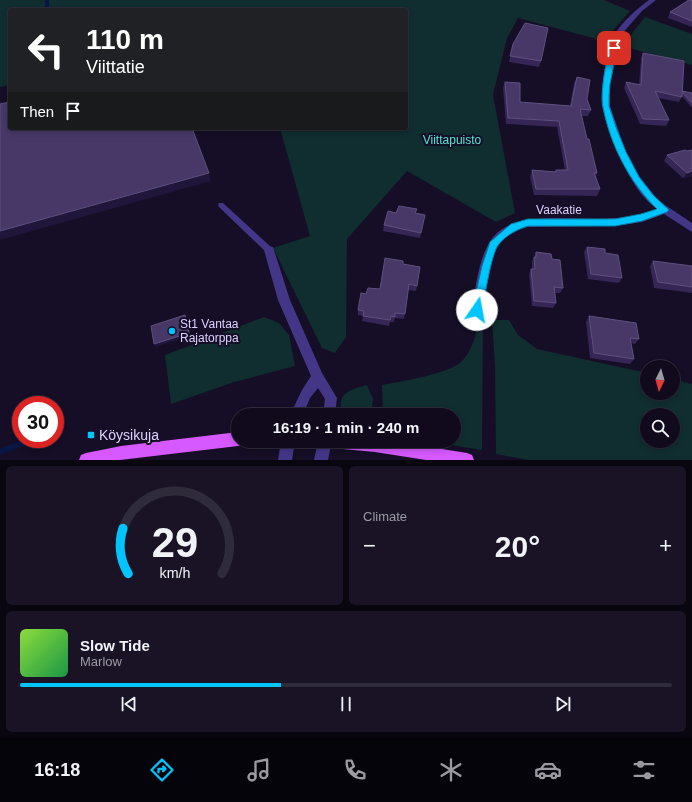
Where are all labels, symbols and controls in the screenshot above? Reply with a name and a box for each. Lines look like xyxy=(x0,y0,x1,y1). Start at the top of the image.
icon: left xyxy=(20,24,72,76)
text: 110 m xyxy=(86,24,164,55)
pin xyxy=(597,31,631,65)
icon: arrive xyxy=(603,37,625,59)
text: Viittatie xyxy=(86,57,145,77)
icon: arrive xyxy=(62,100,84,122)
text: Then xyxy=(20,103,54,120)
park label: Viittapuisto xyxy=(423,133,482,147)
street label: Vaakatie xyxy=(536,203,582,217)
position arrow xyxy=(456,289,498,331)
place label: St1 Vantaa Rajatorppa xyxy=(180,317,239,345)
marker: St1 Vantaa Rajatorppa xyxy=(167,326,177,336)
north arrow xyxy=(640,360,680,400)
map controls xyxy=(640,360,680,448)
speed limit sign: 30 xyxy=(12,396,64,448)
button: search xyxy=(640,408,680,448)
text: 16:19 · 1 min · 240 m xyxy=(273,419,419,436)
place label: Köysikuja xyxy=(99,427,159,443)
marker: Köysikuja xyxy=(86,430,96,440)
text: Climate xyxy=(363,509,407,524)
text: 29 xyxy=(151,518,198,565)
text: 20° xyxy=(495,530,540,563)
text: − xyxy=(363,533,376,558)
text: + xyxy=(659,533,672,558)
text: km/h xyxy=(159,564,190,580)
text: Slow Tide xyxy=(80,637,150,654)
text: Marlow xyxy=(80,654,122,669)
icon: previous xyxy=(118,693,140,715)
icon: pause xyxy=(335,693,357,715)
icon: next xyxy=(552,693,574,715)
icon: directions xyxy=(148,756,176,784)
icon: music xyxy=(245,756,273,784)
icon: phone xyxy=(341,756,369,784)
icon: climate xyxy=(437,756,465,784)
icon: car xyxy=(534,756,562,784)
icon: filters xyxy=(630,756,658,784)
text: 16:18 xyxy=(34,760,80,780)

